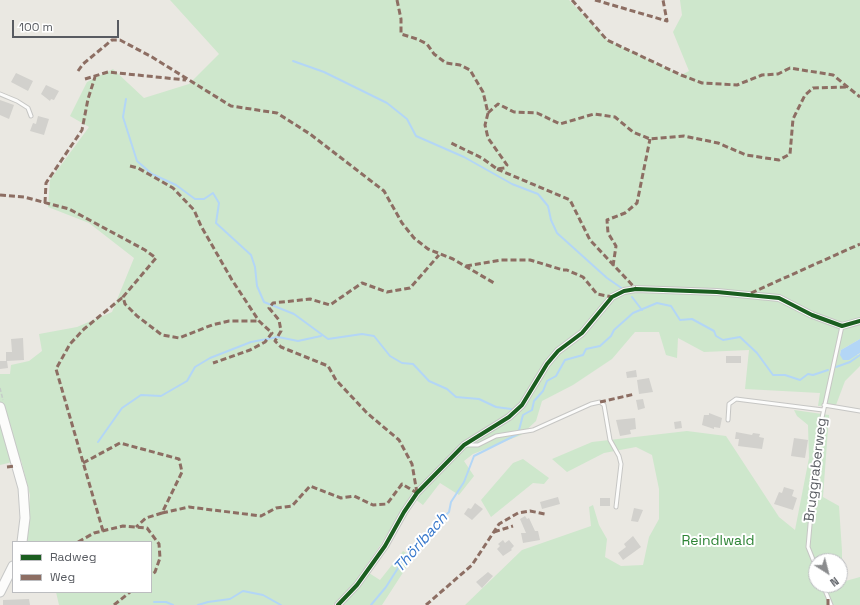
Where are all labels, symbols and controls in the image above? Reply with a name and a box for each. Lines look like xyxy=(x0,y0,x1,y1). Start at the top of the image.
scale bar xyxy=(14,12,121,38)
text: 100 m xyxy=(19,19,53,35)
street label: Bruggraberweg xyxy=(801,417,831,523)
water label: Thörlbach xyxy=(390,510,452,576)
park label: Reindlwald xyxy=(681,533,755,549)
legend xyxy=(12,541,152,593)
text: Radweg xyxy=(50,549,96,565)
north arrow xyxy=(808,553,848,593)
text: Weg xyxy=(50,569,75,585)
text: N xyxy=(827,574,842,590)

